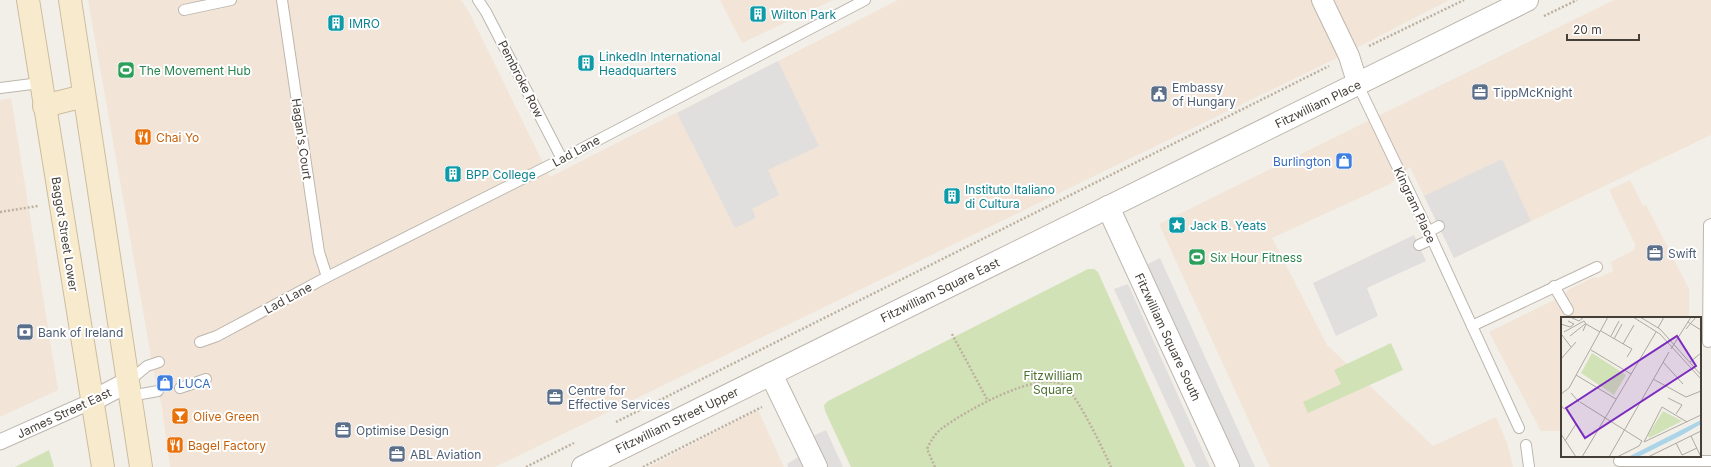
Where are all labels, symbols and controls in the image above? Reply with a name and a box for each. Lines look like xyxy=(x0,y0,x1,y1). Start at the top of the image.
building icon: Wilton Park xyxy=(748,4,768,24)
place label: Wilton Park xyxy=(771,7,836,22)
building icon: IMRO xyxy=(326,13,346,33)
place label: IMRO xyxy=(349,16,380,31)
scale bar xyxy=(1567,16,1639,42)
text: 20 m xyxy=(1573,22,1602,37)
street label: Pembroke Row xyxy=(495,38,547,120)
place label: LinkedIn International Headquarters xyxy=(599,49,721,78)
building icon: LinkedIn International Headquarters xyxy=(576,53,596,73)
sports icon: The Movement Hub xyxy=(116,60,136,80)
place label: The Movement Hub xyxy=(139,63,251,78)
street label: Fitzwilliam Place xyxy=(1273,77,1363,131)
place label: Embassy of Hungary xyxy=(1172,80,1236,109)
office icon: TippMcKnight xyxy=(1470,82,1490,102)
public building icon: Embassy of Hungary xyxy=(1149,84,1169,104)
place label: TippMcKnight xyxy=(1493,85,1573,100)
street label: Hagan's Court xyxy=(289,97,315,181)
restaurant icon: Chai Yo xyxy=(133,127,153,147)
place label: Chai Yo xyxy=(156,130,199,145)
street label: Lad Lane xyxy=(550,132,602,170)
shop icon: Burlington xyxy=(1334,151,1354,171)
place label: Burlington xyxy=(1273,154,1331,169)
building icon: BPP College xyxy=(443,164,463,184)
street label: Kingram Place xyxy=(1391,165,1439,245)
place label: BPP College xyxy=(466,167,536,182)
street label: Baggot Street Lower xyxy=(49,176,82,293)
place label: Instituto Italiano di Cultura xyxy=(965,182,1055,211)
building icon: Instituto Italiano di Cultura xyxy=(942,186,962,206)
place icon: Jack B. Yeats xyxy=(1167,215,1187,235)
place label: Jack B. Yeats xyxy=(1190,218,1266,233)
office icon: Swift xyxy=(1645,243,1665,263)
place label: Swift xyxy=(1668,246,1696,261)
sports icon: Six Hour Fitness xyxy=(1187,247,1207,267)
place label: Six Hour Fitness xyxy=(1210,250,1302,265)
street label: Fitzwilliam Square East xyxy=(878,255,1002,325)
street label: Fitzwilliam Square South xyxy=(1132,271,1204,403)
street label: Lad Lane xyxy=(262,279,314,317)
inset map xyxy=(1561,317,1701,457)
bank icon: Bank of Ireland xyxy=(15,322,35,342)
place label: Bank of Ireland xyxy=(38,325,123,340)
park label: Fitzwilliam Square xyxy=(1023,368,1083,397)
shop icon: LUCA xyxy=(155,373,175,393)
place label: LUCA xyxy=(178,376,211,391)
place label: Centre for Effective Services xyxy=(568,383,670,412)
street label: Fitzwilliam Street Upper xyxy=(613,383,741,456)
street label: James Street East xyxy=(14,385,114,441)
office icon: Centre for Effective Services xyxy=(545,387,565,407)
bar icon: Olive Green xyxy=(170,406,190,426)
place label: Olive Green xyxy=(193,409,259,424)
office icon: Optimise Design xyxy=(333,420,353,440)
place label: Optimise Design xyxy=(356,423,449,438)
restaurant icon: Bagel Factory xyxy=(165,435,185,455)
place label: Bagel Factory xyxy=(188,438,266,453)
office icon: ABL Aviation xyxy=(387,444,407,464)
place label: ABL Aviation xyxy=(410,447,481,462)

